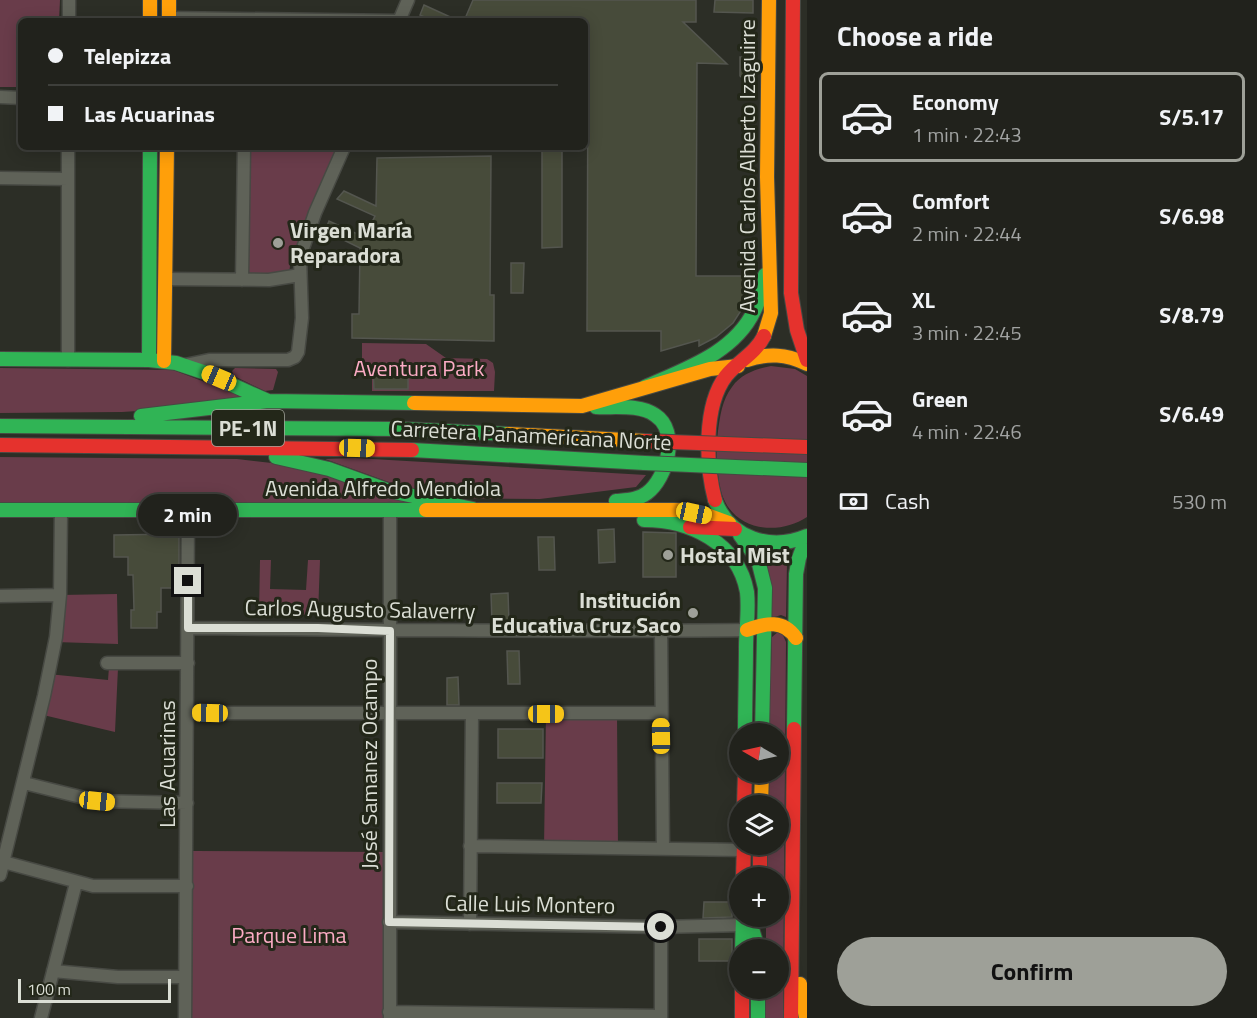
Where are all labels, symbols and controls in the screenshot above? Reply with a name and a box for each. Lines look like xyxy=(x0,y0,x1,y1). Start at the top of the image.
text: Choose a ride xyxy=(837,15,993,56)
street label: Avenida Carlos Alberto Izaguirre xyxy=(730,19,764,313)
text: Telepizza xyxy=(84,39,171,73)
text: Economy xyxy=(912,85,999,119)
icon: car xyxy=(840,90,894,144)
text: Las Acuarinas xyxy=(84,97,215,131)
text: S/5.17 xyxy=(1159,100,1224,134)
text: 1 min · 22:43 xyxy=(912,119,1022,150)
text: Comfort xyxy=(912,184,990,218)
icon: car xyxy=(840,189,894,243)
text: S/6.98 xyxy=(1159,199,1224,233)
place label: Virgen María Reparadora xyxy=(290,213,412,272)
text: 2 min · 22:44 xyxy=(912,218,1022,249)
marker: Virgen María Reparadora xyxy=(271,236,285,250)
text: XL xyxy=(912,283,935,317)
icon: car xyxy=(840,288,894,342)
text: S/8.79 xyxy=(1159,298,1224,332)
text: 3 min · 22:45 xyxy=(912,317,1022,348)
park label: Aventura Park xyxy=(354,351,485,385)
car xyxy=(199,363,239,393)
text: Green xyxy=(912,382,968,416)
icon: car xyxy=(840,387,894,441)
text: S/6.49 xyxy=(1159,397,1224,431)
road number: PE-1N xyxy=(212,410,284,446)
street label: Carretera Panamericana Norte xyxy=(390,411,672,459)
text: 4 min · 22:46 xyxy=(912,416,1022,447)
car xyxy=(339,438,375,458)
street label: Avenida Alfredo Mendiola xyxy=(265,471,501,505)
text: Cash xyxy=(885,484,930,518)
icon: cash xyxy=(837,485,870,518)
text: 530 m xyxy=(1172,486,1227,517)
callout: 2 min xyxy=(138,494,237,536)
text: 2 min xyxy=(163,499,212,530)
car xyxy=(675,500,713,526)
place label: Hostal Mist xyxy=(680,538,790,572)
marker: Hostal Mist xyxy=(661,548,675,562)
route end xyxy=(174,567,201,594)
place label: Institución Educativa Cruz Saco xyxy=(491,583,681,642)
street label: Carlos Augusto Salaverry xyxy=(244,590,476,628)
marker: Institución Educativa Cruz Saco xyxy=(686,606,700,620)
street label: José Samanez Ocampo xyxy=(352,659,386,869)
street label: Las Acuarinas xyxy=(150,700,184,828)
car xyxy=(192,704,228,722)
car xyxy=(528,705,564,723)
car xyxy=(652,718,670,754)
north arrow xyxy=(729,723,789,783)
map controls xyxy=(729,723,789,999)
car xyxy=(78,790,116,812)
button: layers xyxy=(729,795,789,855)
button: + xyxy=(729,867,789,927)
street label: Calle Luis Montero xyxy=(444,886,616,922)
route start xyxy=(647,913,674,940)
park label: Parque Lima xyxy=(231,918,347,952)
button: Confirm xyxy=(837,937,1227,1006)
button: − xyxy=(729,939,789,999)
scale bar xyxy=(18,976,171,1004)
text: 100 m xyxy=(27,977,71,1001)

